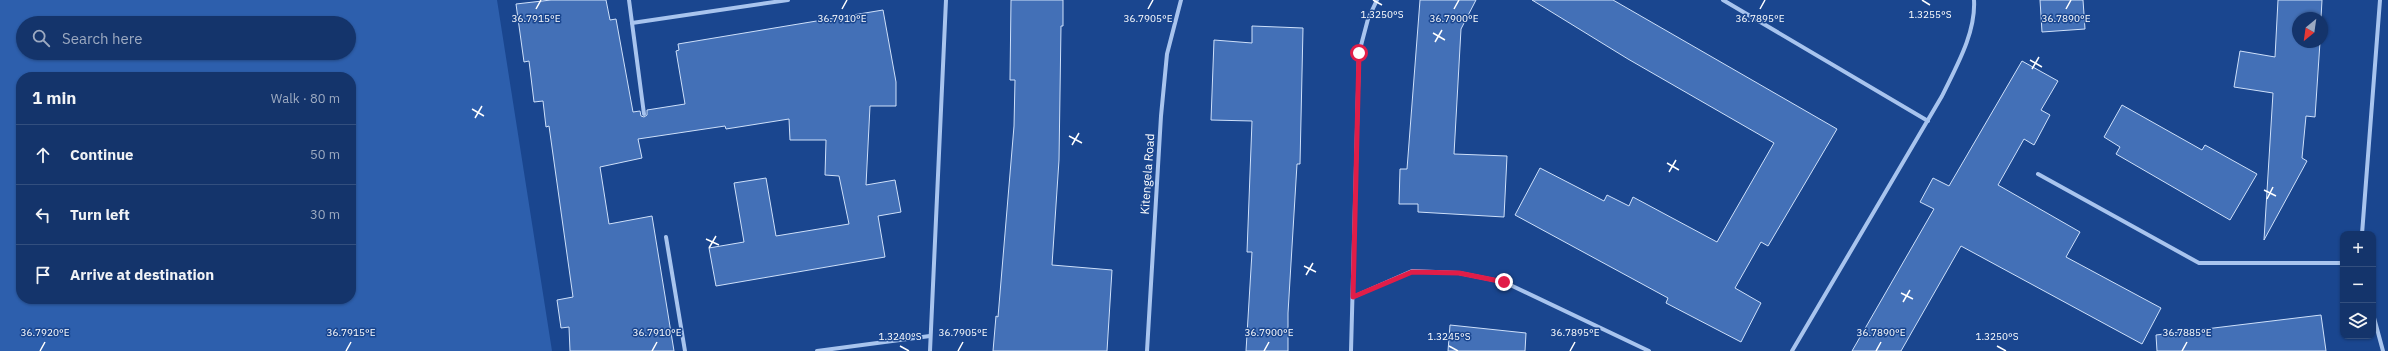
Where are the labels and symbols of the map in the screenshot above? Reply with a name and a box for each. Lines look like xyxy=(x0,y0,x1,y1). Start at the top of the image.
text: 1.3250°S xyxy=(1360,8,1404,21)
text: 1.3255°S xyxy=(1908,8,1952,21)
text: 36.7915°E xyxy=(511,12,561,25)
text: 36.7910°E xyxy=(817,12,867,25)
text: 36.7905°E xyxy=(1123,12,1173,25)
text: 36.7900°E xyxy=(1429,12,1479,25)
text: 36.7895°E xyxy=(1735,12,1785,25)
text: 36.7890°E xyxy=(2041,12,2091,25)
north arrow xyxy=(2292,12,2328,48)
route start xyxy=(1350,44,1368,62)
street label: Kitengela Road xyxy=(1137,133,1157,215)
route end xyxy=(1495,273,1513,291)
text: 36.7920°E xyxy=(20,326,70,339)
text: 36.7915°E xyxy=(326,326,376,339)
text: 36.7910°E xyxy=(632,326,682,339)
text: 36.7905°E xyxy=(938,326,988,339)
text: 36.7900°E xyxy=(1244,326,1294,339)
text: 36.7895°E xyxy=(1550,326,1600,339)
text: 36.7890°E xyxy=(1856,326,1906,339)
text: 36.7885°E xyxy=(2162,326,2212,339)
text: 1.3240°S xyxy=(878,330,922,343)
text: 1.3245°S xyxy=(1427,330,1471,343)
text: 1.3250°S xyxy=(1975,330,2019,343)

